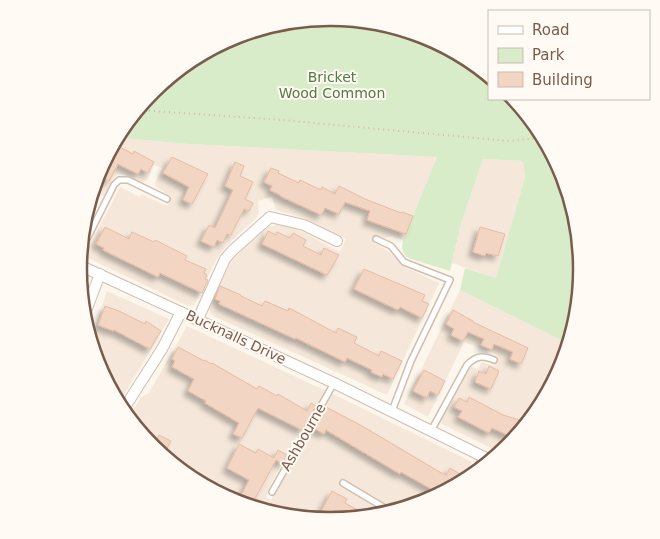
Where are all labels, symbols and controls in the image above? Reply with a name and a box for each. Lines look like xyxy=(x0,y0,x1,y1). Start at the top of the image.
legend xyxy=(488,10,650,100)
text: Road xyxy=(532,21,570,39)
text: Park xyxy=(532,46,565,64)
park label: Bricket Wood Common xyxy=(279,69,385,101)
text: Building xyxy=(532,71,593,89)
street label: Bucknalls Drive xyxy=(183,307,289,367)
street label: Ashbourne xyxy=(277,400,329,474)

